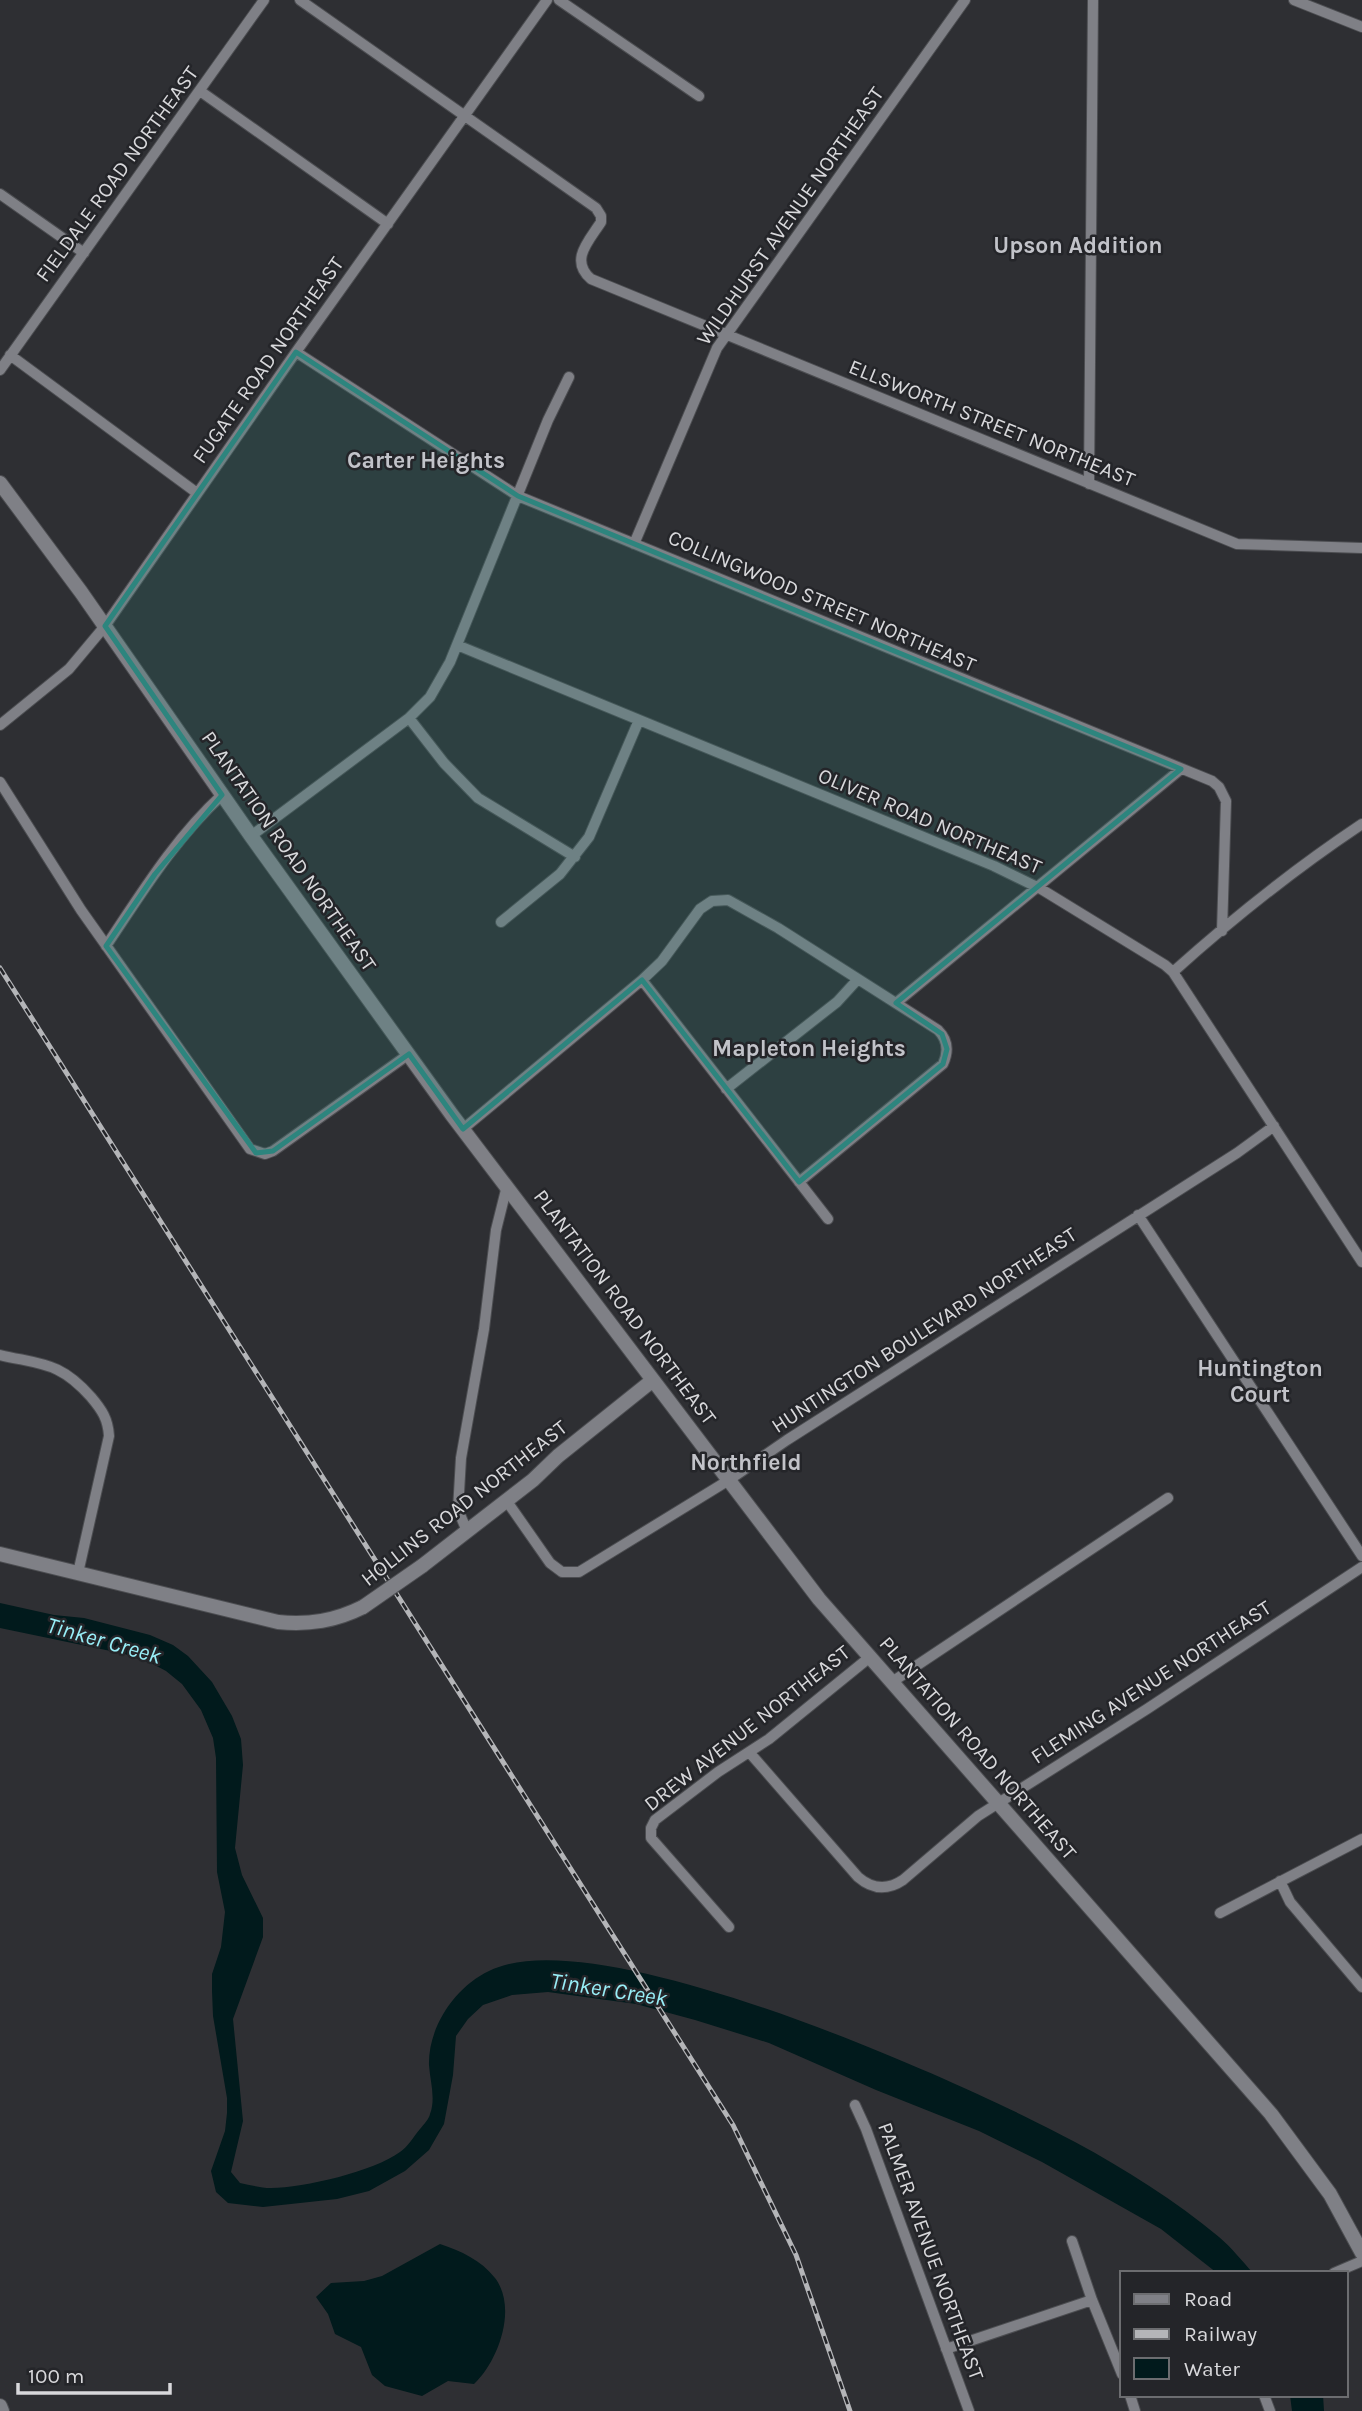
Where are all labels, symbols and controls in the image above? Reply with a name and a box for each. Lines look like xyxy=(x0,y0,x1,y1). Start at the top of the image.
street label: FIELDALE ROAD NORTHEAST xyxy=(31,61,204,287)
street label: WILDHURST AVENUE NORTHEAST xyxy=(691,82,889,350)
district label: Upson Addition xyxy=(993,232,1163,259)
street label: FUGATE ROAD NORTHEAST xyxy=(187,252,349,468)
street label: ELLSWORTH STREET NORTHEAST xyxy=(845,354,1139,492)
district label: Carter Heights xyxy=(347,447,505,474)
street label: COLLINGWOOD STREET NORTHEAST xyxy=(664,525,980,677)
street label: PLANTATION ROAD NORTHEAST xyxy=(197,726,382,976)
street label: OLIVER ROAD NORTHEAST xyxy=(815,763,1046,879)
district label: Mapleton Heights xyxy=(712,1035,906,1062)
street label: PLANTATION ROAD NORTHEAST xyxy=(529,1185,721,1430)
street label: HUNTINGTON BOULEVARD NORTHEAST xyxy=(767,1222,1082,1438)
district label: Huntington Court xyxy=(1197,1355,1323,1408)
street label: HOLLINS ROAD NORTHEAST xyxy=(356,1415,572,1591)
district label: Northfield xyxy=(690,1449,802,1476)
street label: FLEMING AVENUE NORTHEAST xyxy=(1026,1595,1276,1769)
water label: Tinker Creek xyxy=(44,1611,164,1670)
street label: PLANTATION ROAD NORTHEAST xyxy=(875,1632,1082,1865)
street label: DREW AVENUE NORTHEAST xyxy=(639,1640,855,1816)
water label: Tinker Creek xyxy=(549,1967,669,2012)
street label: PALMER AVENUE NORTHEAST xyxy=(873,2119,989,2384)
legend xyxy=(1120,2271,1348,2397)
text: Road xyxy=(1184,2287,1232,2311)
text: Railway xyxy=(1184,2322,1257,2346)
scale bar xyxy=(18,2352,170,2396)
text: Water xyxy=(1184,2357,1240,2381)
text: 100 m xyxy=(28,2364,85,2388)

